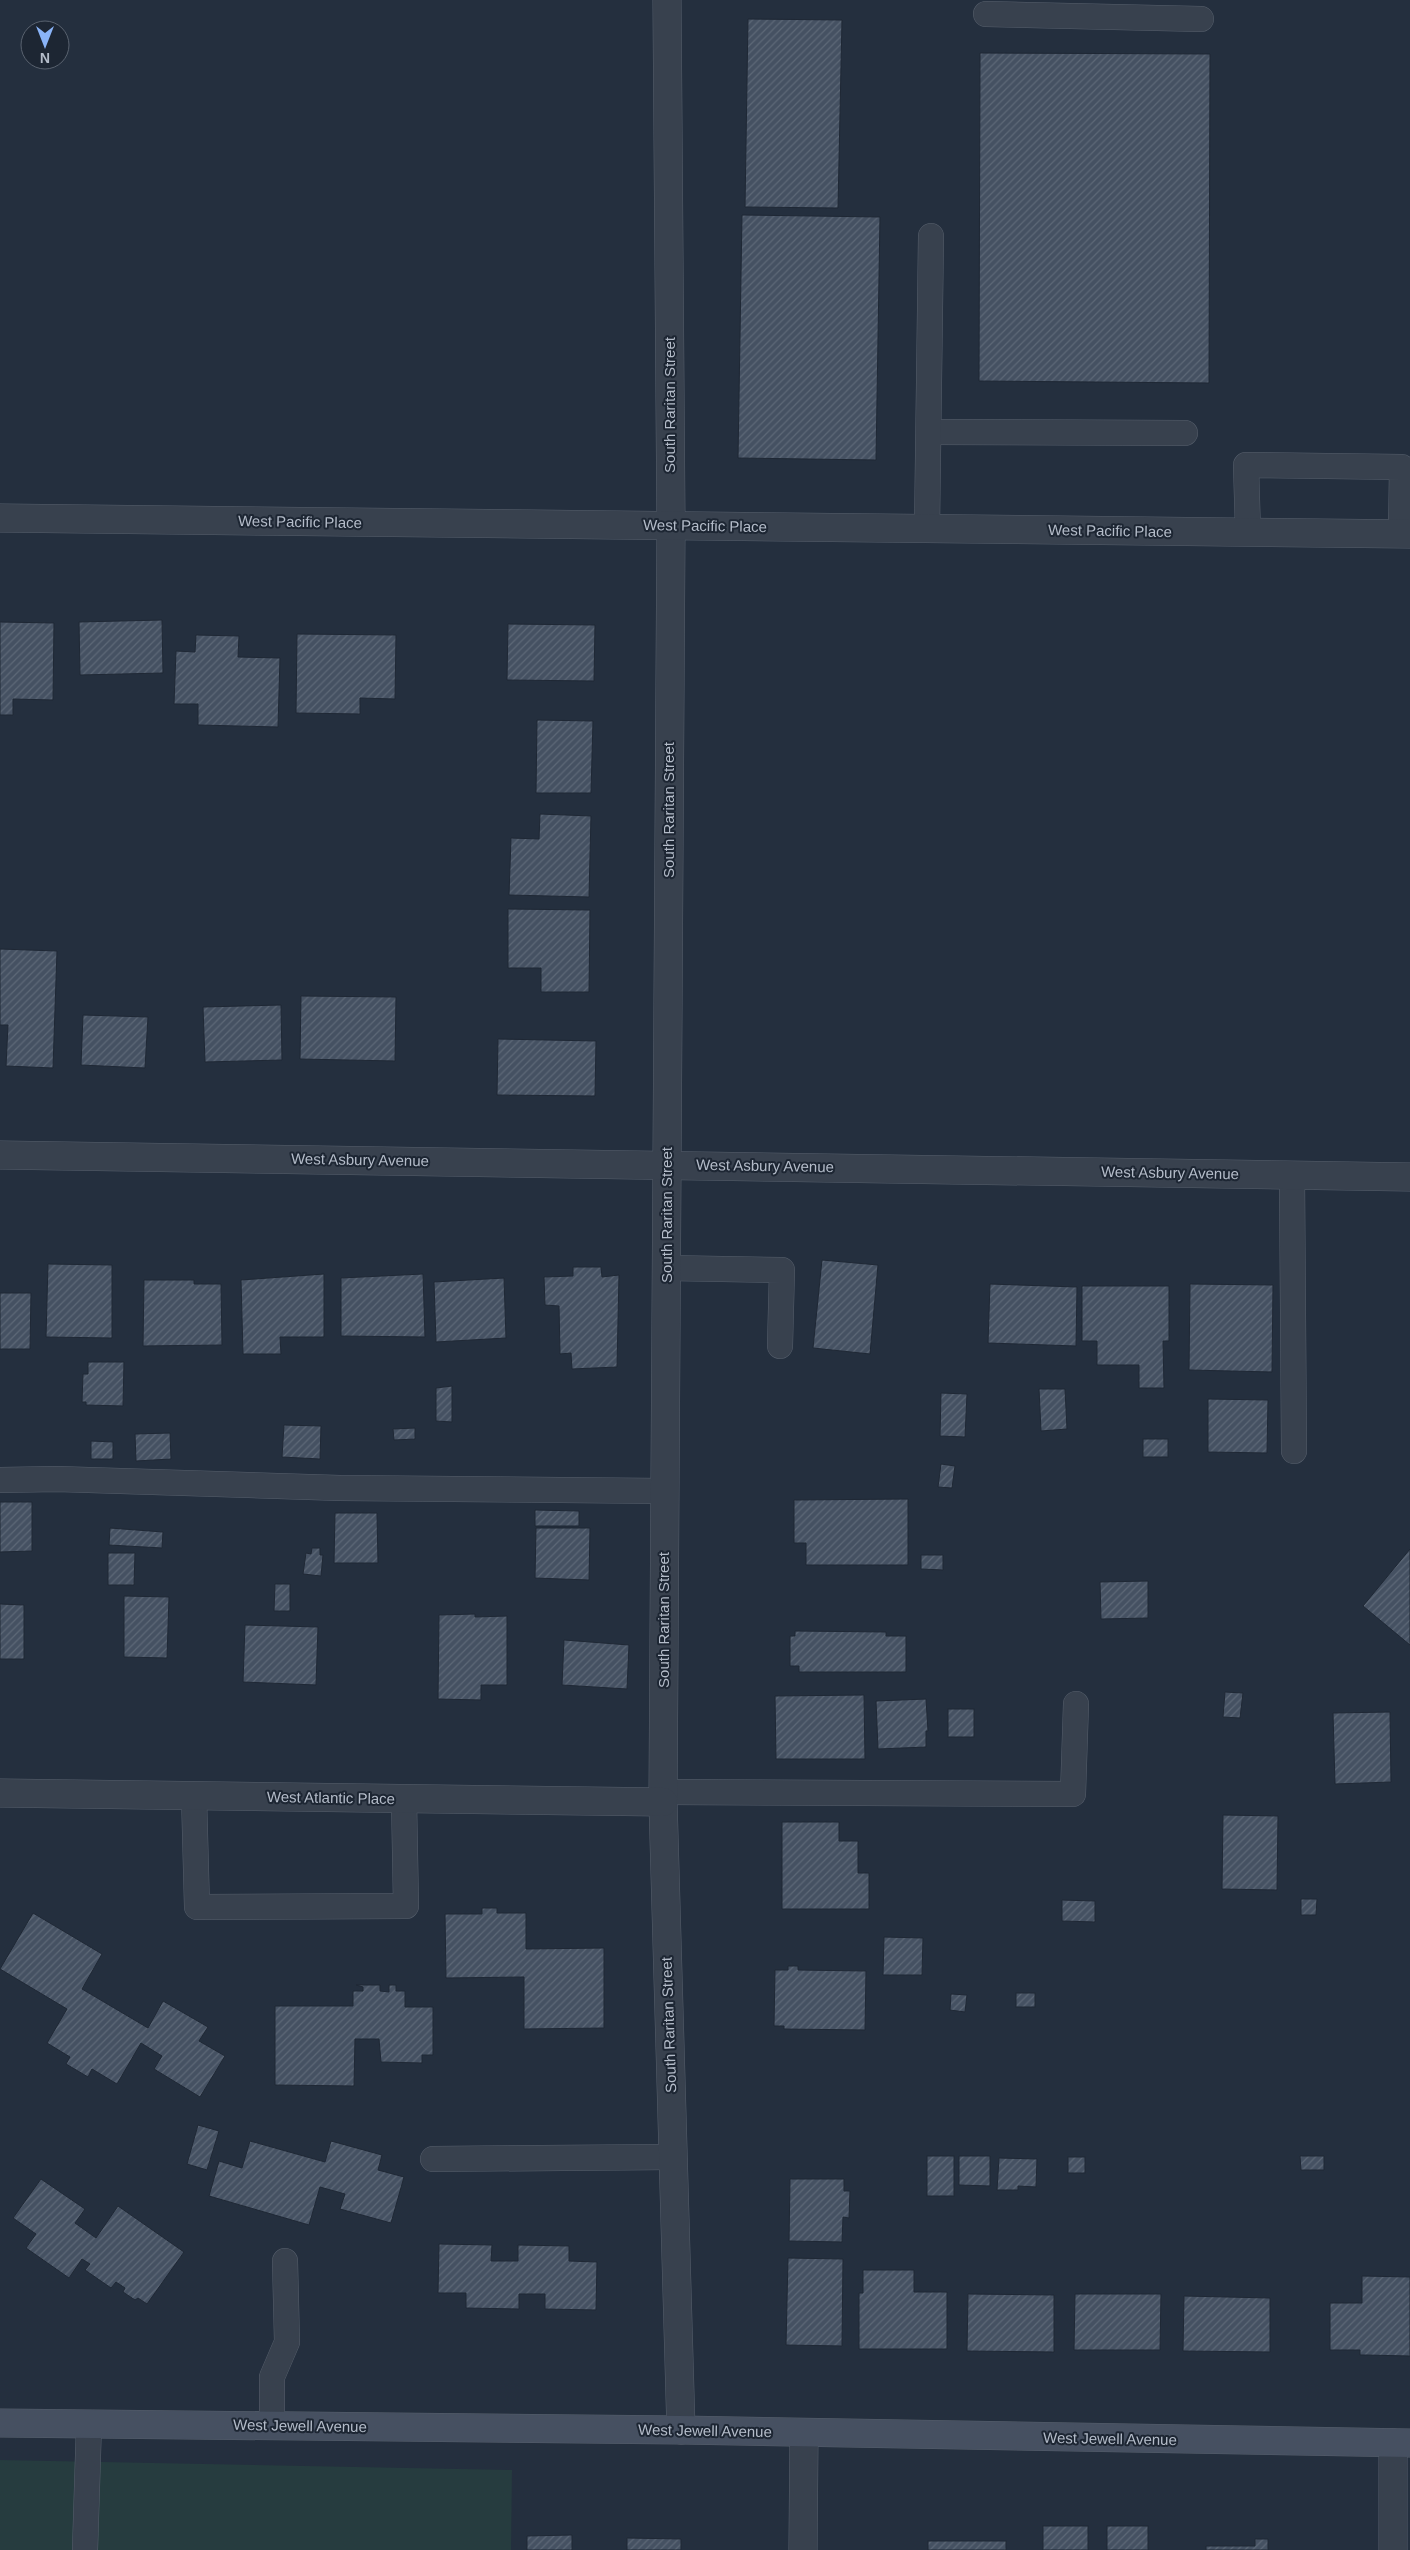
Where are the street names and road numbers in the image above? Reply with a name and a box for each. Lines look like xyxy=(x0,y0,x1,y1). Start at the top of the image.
street label: South Raritan Street xyxy=(661,336,678,473)
street label: West Pacific Place xyxy=(238,512,362,531)
street label: West Pacific Place xyxy=(643,516,767,535)
street label: West Pacific Place xyxy=(1048,521,1172,540)
street label: South Raritan Street xyxy=(660,741,677,878)
street label: South Raritan Street xyxy=(658,1146,675,1283)
street label: West Asbury Avenue xyxy=(291,1150,429,1169)
street label: West Asbury Avenue xyxy=(696,1156,834,1175)
street label: West Asbury Avenue xyxy=(1101,1163,1239,1182)
street label: South Raritan Street xyxy=(655,1551,672,1688)
street label: West Atlantic Place xyxy=(267,1788,395,1807)
street label: South Raritan Street xyxy=(658,1956,679,2093)
street label: West Jewell Avenue xyxy=(233,2416,367,2435)
street label: West Jewell Avenue xyxy=(638,2421,772,2440)
street label: West Jewell Avenue xyxy=(1043,2429,1177,2448)

